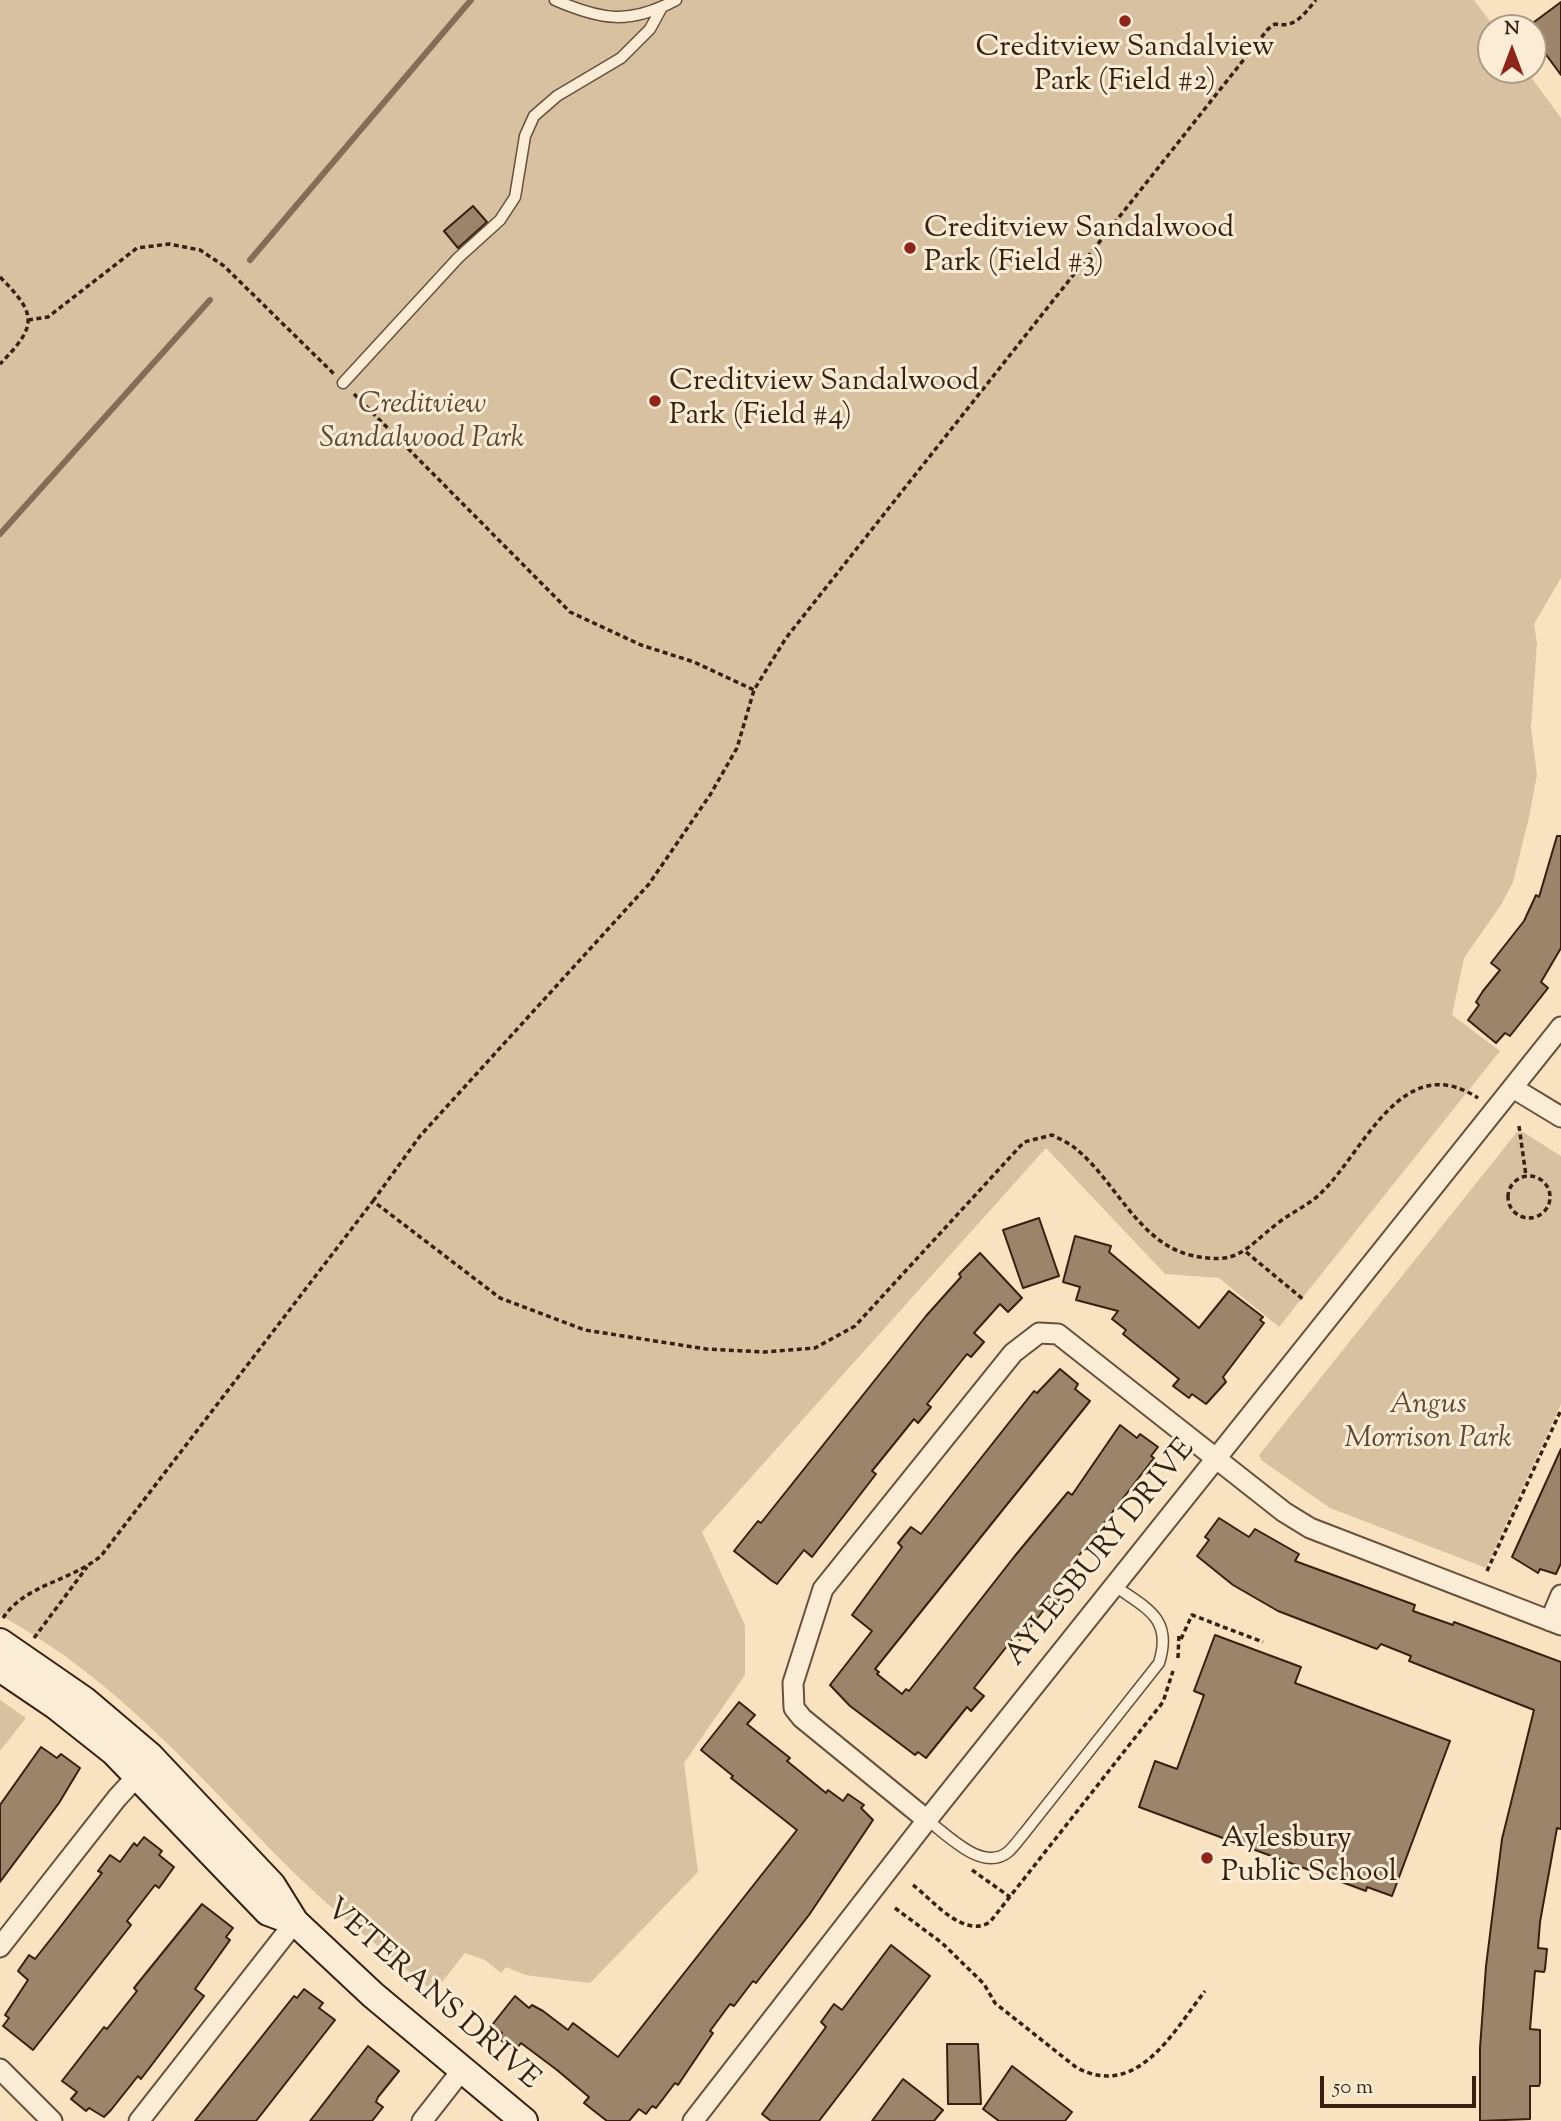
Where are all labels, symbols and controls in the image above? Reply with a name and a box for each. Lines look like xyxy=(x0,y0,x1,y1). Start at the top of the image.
marker: Creditview Sandalview Park (Field #2) xyxy=(1117,13,1133,29)
north arrow xyxy=(1477,14,1547,84)
text: N xyxy=(1504,16,1520,43)
place label: Creditview Sandalview Park (Field #2) xyxy=(975,32,1275,102)
place label: Creditview Sandalwood Park (Field #3) xyxy=(924,213,1234,284)
marker: Creditview Sandalwood Park (Field #3) xyxy=(902,240,918,256)
place label: Creditview Sandalwood Park (Field #4) xyxy=(669,366,979,436)
park label: Creditview Sandalwood Park xyxy=(320,389,524,460)
marker: Creditview Sandalwood Park (Field #4) xyxy=(647,393,663,409)
park label: Angus Morrison Park xyxy=(1344,1389,1512,1460)
street label: AYLESBURY DRIVE xyxy=(999,1433,1205,1675)
place label: Aylesbury Public School xyxy=(1221,1823,1397,1894)
marker: Aylesbury Public School xyxy=(1199,1850,1215,1866)
street label: VETERANS DRIVE xyxy=(316,1893,546,2099)
scale bar xyxy=(1323,2062,1479,2106)
text: 50 m xyxy=(1333,2073,1373,2103)

